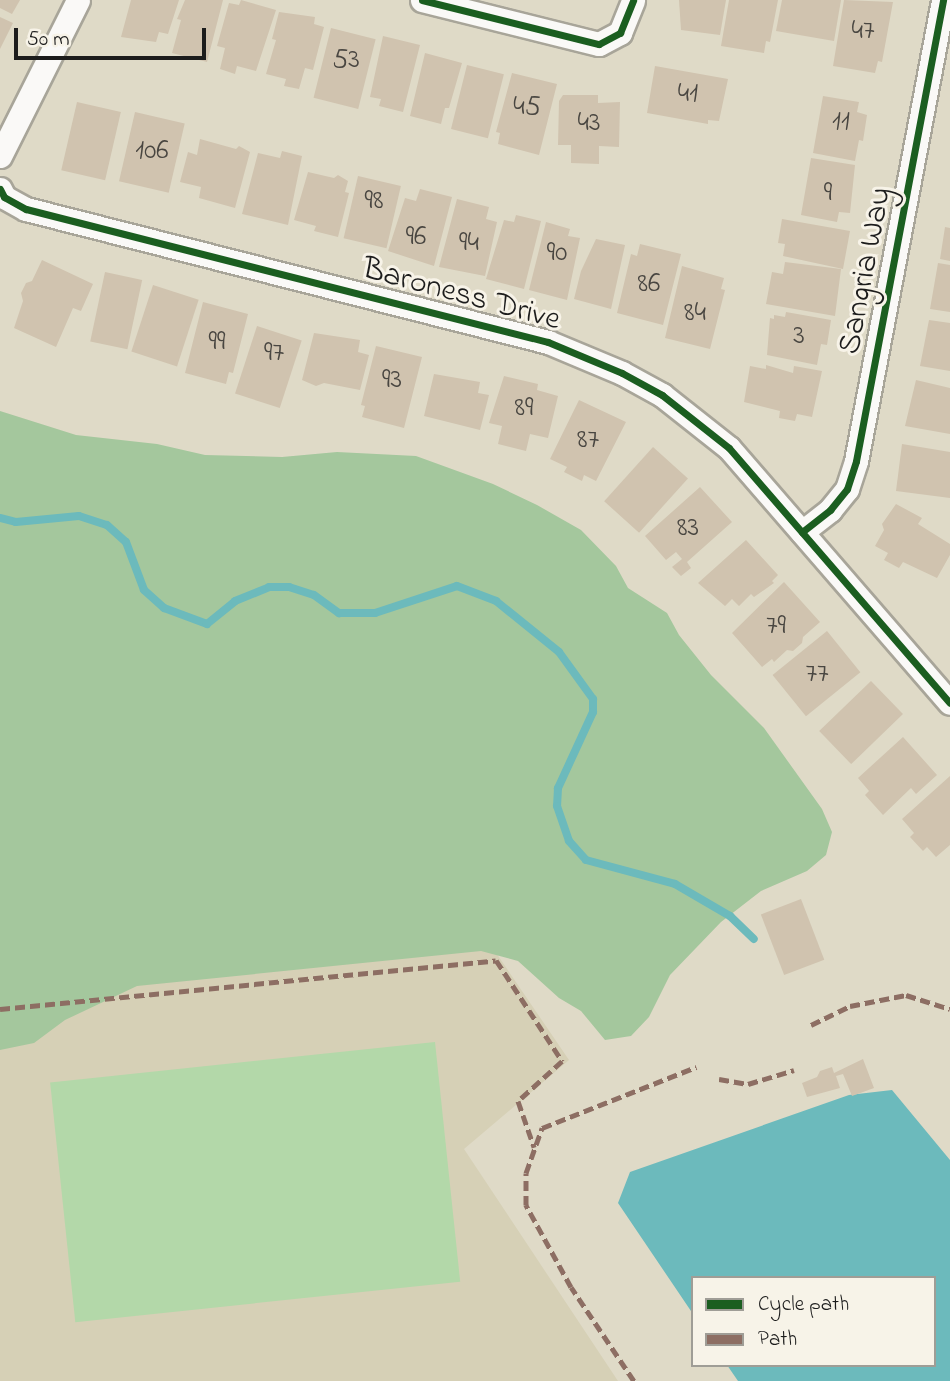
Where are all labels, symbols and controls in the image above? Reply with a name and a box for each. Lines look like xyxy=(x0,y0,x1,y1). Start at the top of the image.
scale bar xyxy=(18,14,210,58)
house number: 47 xyxy=(851,15,875,49)
text: 50 m xyxy=(27,25,70,55)
house number: 53 xyxy=(332,44,360,78)
house number: 41 xyxy=(678,78,698,112)
house number: 45 xyxy=(513,91,541,125)
house number: 11 xyxy=(832,106,850,140)
house number: 43 xyxy=(577,107,601,141)
house number: 106 xyxy=(135,135,169,169)
house number: 9 xyxy=(824,177,832,211)
street label: Sangria Way xyxy=(832,184,902,358)
house number: 98 xyxy=(365,185,383,219)
house number: 96 xyxy=(406,221,426,255)
house number: 94 xyxy=(459,227,479,261)
house number: 90 xyxy=(547,237,567,271)
street label: Baroness Drive xyxy=(358,251,564,341)
house number: 86 xyxy=(638,268,660,302)
house number: 84 xyxy=(684,297,706,331)
house number: 3 xyxy=(793,320,805,354)
house number: 99 xyxy=(209,326,225,360)
house number: 97 xyxy=(264,337,284,371)
house number: 93 xyxy=(382,364,402,398)
house number: 89 xyxy=(515,392,533,426)
house number: 87 xyxy=(577,424,599,458)
house number: 83 xyxy=(677,512,699,546)
house number: 79 xyxy=(766,610,786,644)
house number: 77 xyxy=(805,658,829,692)
legend xyxy=(691,1276,936,1367)
text: Cycle path xyxy=(758,1290,849,1320)
text: Path xyxy=(758,1325,797,1355)

